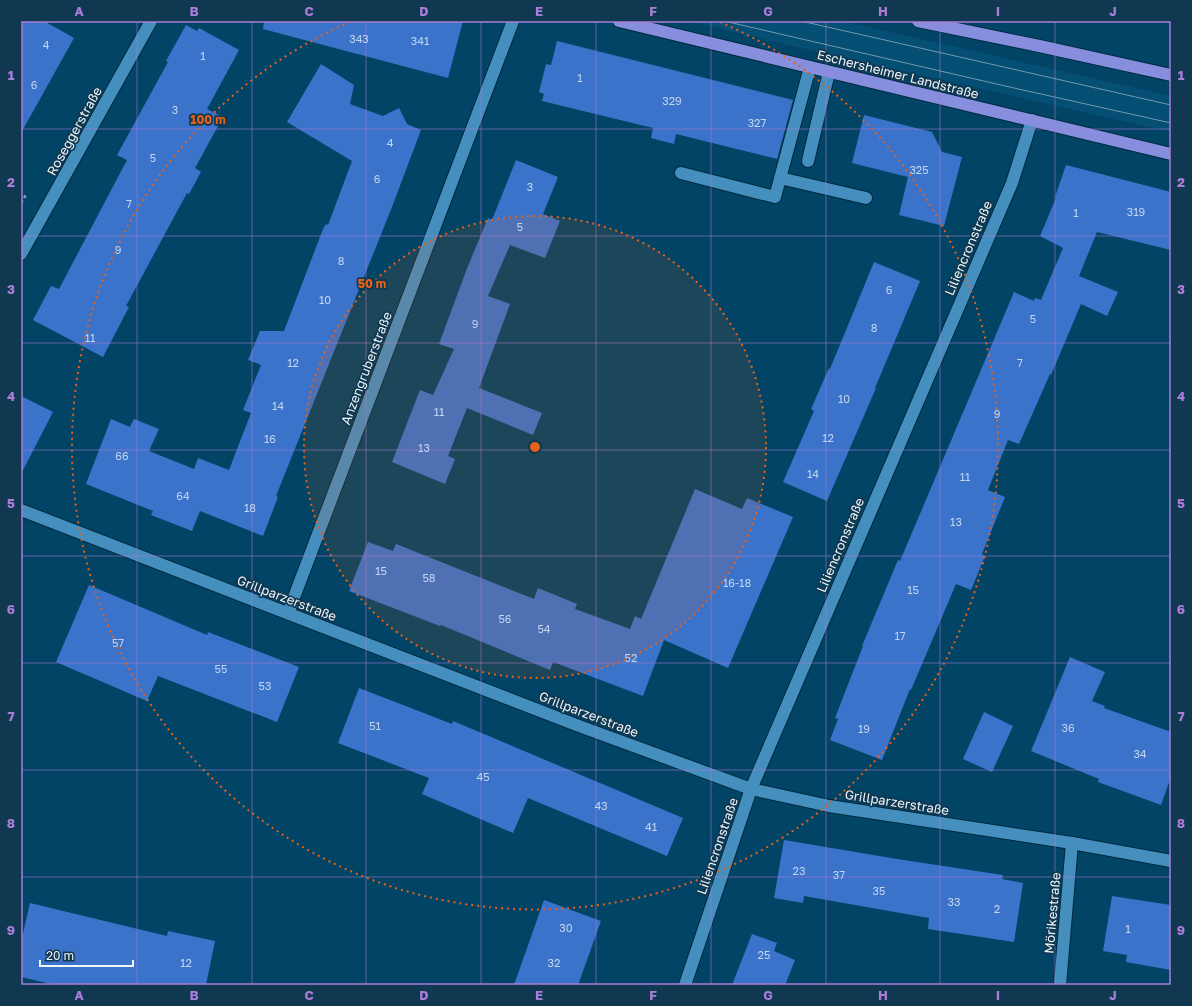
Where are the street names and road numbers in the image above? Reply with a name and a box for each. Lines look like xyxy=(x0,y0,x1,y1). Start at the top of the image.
street label: Eschersheimer Landstraße xyxy=(815,46,981,102)
street label: Roseggerstraße xyxy=(43,84,105,178)
street label: Liliencronstraße xyxy=(941,198,995,298)
street label: Anzengruberstraße xyxy=(337,309,395,427)
street label: Liliencronstraße xyxy=(813,495,867,595)
street label: Grillparzerstraße xyxy=(235,572,339,624)
street label: Grillparzerstraße xyxy=(537,688,641,740)
street label: Grillparzerstraße xyxy=(844,786,950,818)
street label: Liliencronstraße xyxy=(693,795,741,897)
street label: Mörikestraße xyxy=(1040,872,1064,954)

